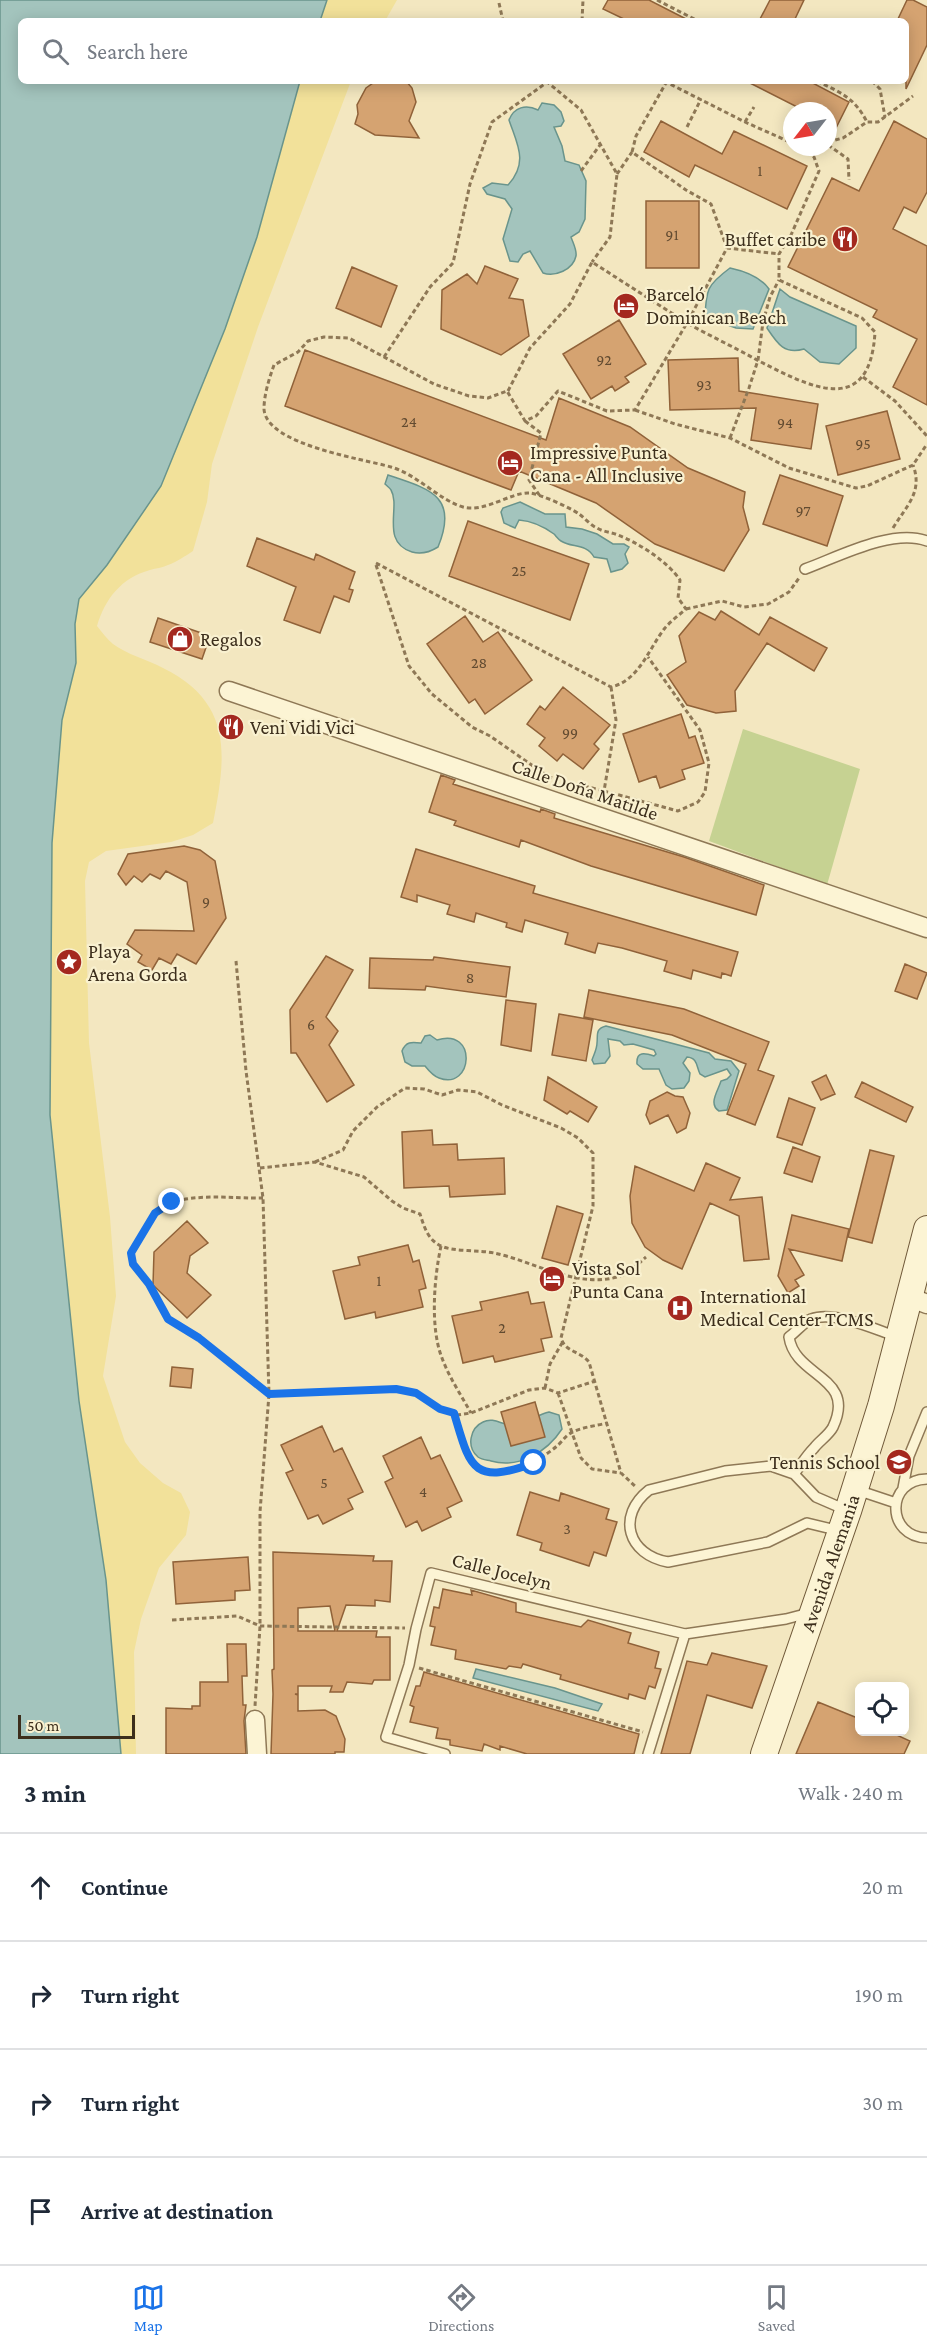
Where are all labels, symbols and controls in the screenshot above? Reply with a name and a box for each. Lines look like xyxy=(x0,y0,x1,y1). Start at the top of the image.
search box xyxy=(18,18,909,84)
icon: search xyxy=(39,35,72,68)
text: Search here xyxy=(87,39,188,64)
north arrow xyxy=(783,102,837,156)
house number: 1 xyxy=(757,162,763,179)
restaurant icon: Buffet caribe xyxy=(830,224,860,254)
house number: 91 xyxy=(665,226,679,243)
place label: Buffet caribe xyxy=(725,228,826,250)
place label: Barceló Dominican Beach xyxy=(646,283,787,328)
hotel icon: Barceló Dominican Beach xyxy=(611,291,641,321)
house number: 92 xyxy=(596,351,612,368)
house number: 93 xyxy=(696,376,712,393)
house number: 24 xyxy=(401,413,417,430)
house number: 94 xyxy=(777,414,793,431)
house number: 95 xyxy=(855,435,871,452)
place label: Impressive Punta Cana - All Inclusive xyxy=(530,441,683,486)
hotel icon: Impressive Punta Cana - All Inclusive xyxy=(495,448,525,478)
house number: 97 xyxy=(795,502,811,519)
house number: 25 xyxy=(511,562,527,579)
shop icon: Regalos xyxy=(165,624,195,654)
place label: Regalos xyxy=(200,628,262,651)
house number: 28 xyxy=(471,654,487,671)
restaurant icon: Veni Vidi Vici xyxy=(216,712,246,742)
place label: Veni Vidi Vici xyxy=(250,716,355,738)
house number: 99 xyxy=(562,724,578,741)
street label: Calle Doña Matilde xyxy=(509,754,661,824)
house number: 9 xyxy=(202,893,210,910)
place label: Playa Arena Gorda xyxy=(88,940,188,985)
place icon: Playa Arena Gorda xyxy=(54,947,84,977)
house number: 8 xyxy=(466,969,474,986)
house number: 6 xyxy=(307,1016,315,1033)
route end xyxy=(158,1188,184,1214)
place label: Vista Sol Punta Cana xyxy=(572,1257,664,1302)
hotel icon: Vista Sol Punta Cana xyxy=(537,1264,567,1294)
house number: 1 xyxy=(376,1272,382,1289)
place label: International Medical Center TCMS xyxy=(700,1285,874,1330)
hospital icon: International Medical Center TCMS xyxy=(665,1293,695,1323)
house number: 2 xyxy=(498,1319,506,1336)
school or university icon: Tennis School xyxy=(884,1447,914,1477)
route start xyxy=(520,1449,546,1475)
place label: Tennis School xyxy=(769,1451,880,1473)
house number: 5 xyxy=(320,1474,328,1491)
house number: 4 xyxy=(419,1483,427,1500)
street label: Avenida Alemania xyxy=(796,1491,864,1635)
house number: 3 xyxy=(563,1520,571,1537)
street label: Calle Jocelyn xyxy=(450,1548,554,1595)
map controls xyxy=(855,1682,909,1736)
button: locate xyxy=(855,1682,909,1736)
scale bar xyxy=(18,1712,135,1740)
text: 50 m xyxy=(27,1717,59,1734)
text: 3 min xyxy=(24,1779,86,1808)
text: Walk · 240 m xyxy=(798,1782,903,1804)
icon: ahead xyxy=(24,1871,57,1904)
text: Continue xyxy=(81,1875,168,1900)
text: 20 m xyxy=(862,1876,903,1898)
icon: right xyxy=(24,1979,57,2012)
text: Turn right xyxy=(81,1983,179,2008)
text: 190 m xyxy=(855,1984,903,2006)
icon: right xyxy=(24,2087,57,2120)
text: Turn right xyxy=(81,2091,179,2116)
text: 30 m xyxy=(862,2092,903,2114)
icon: arrive xyxy=(24,2195,57,2228)
text: Arrive at destination xyxy=(81,2199,273,2224)
tab: Map xyxy=(132,2281,165,2334)
tab: Directions xyxy=(428,2281,494,2334)
tab: Saved xyxy=(758,2281,795,2334)

